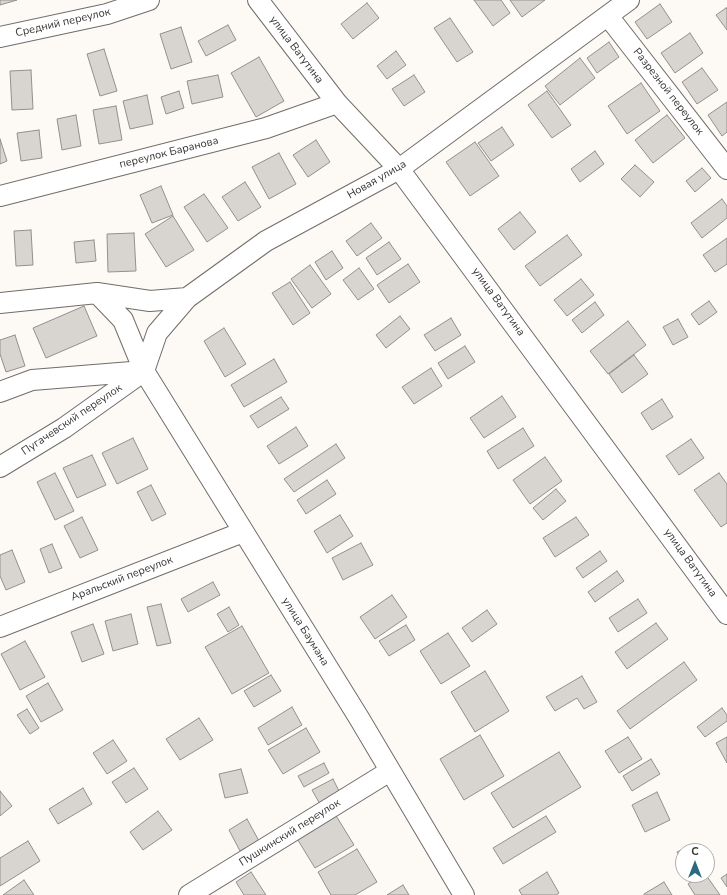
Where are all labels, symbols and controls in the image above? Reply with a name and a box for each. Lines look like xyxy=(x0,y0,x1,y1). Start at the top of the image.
street label: Средний переулок xyxy=(14,6,112,40)
street label: улица Ватутина xyxy=(266,14,326,86)
street label: Разрезной переулок xyxy=(630,46,706,138)
street label: переулок Баранова xyxy=(118,134,220,172)
street label: Новая улица xyxy=(345,158,409,202)
street label: улица Ватутина xyxy=(469,265,527,339)
street label: Пугачевский переулок xyxy=(19,382,125,458)
street label: улица Ватутина xyxy=(661,526,719,600)
street label: Аральский переулок xyxy=(69,554,175,604)
street label: улица Баумана xyxy=(279,595,331,669)
street label: Пушкинский переулок xyxy=(237,796,343,870)
north arrow xyxy=(675,843,715,883)
text: С xyxy=(691,844,699,859)

